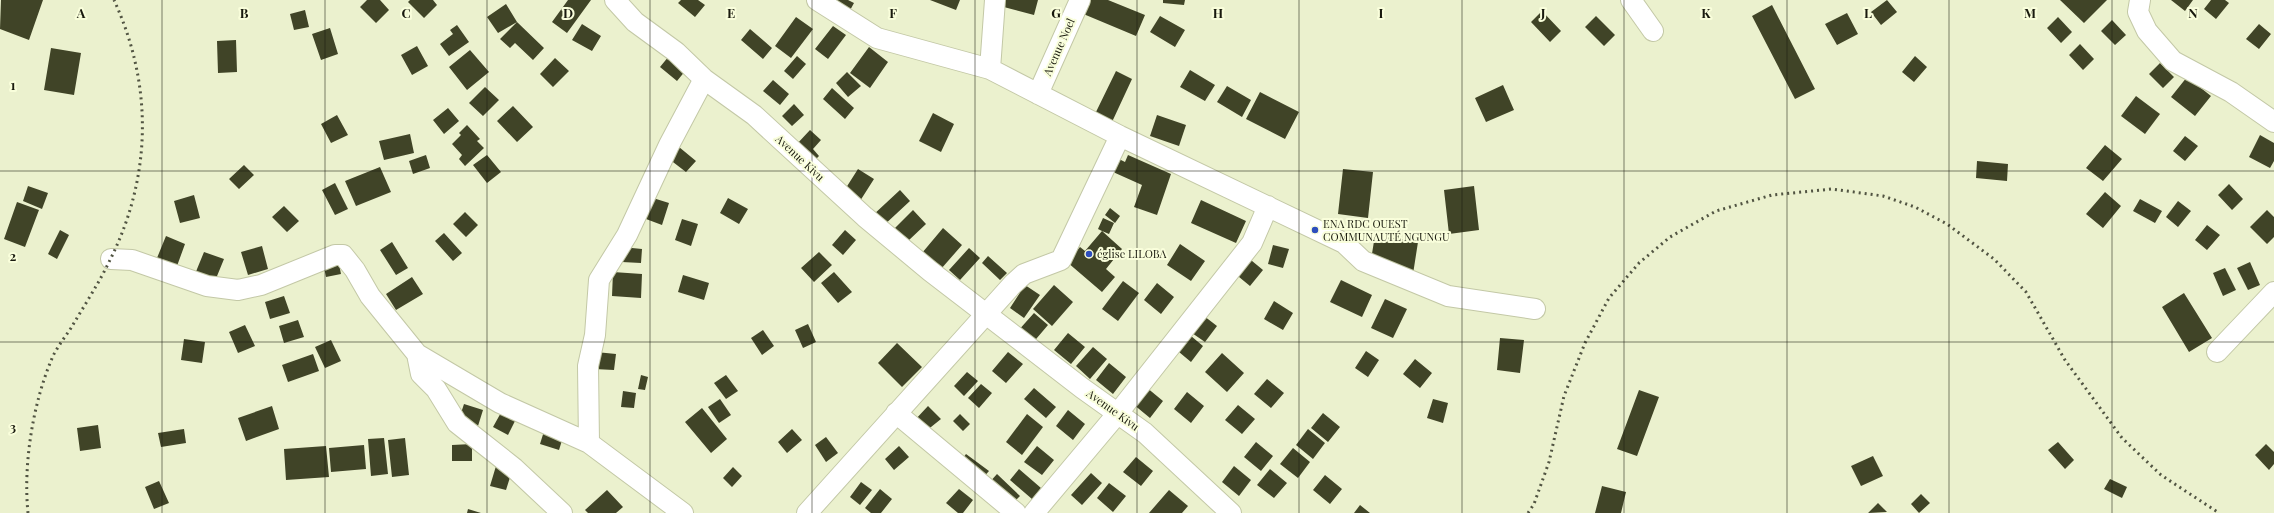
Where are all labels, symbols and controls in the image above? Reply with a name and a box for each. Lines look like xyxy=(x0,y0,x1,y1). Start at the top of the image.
text: A xyxy=(76,4,86,21)
text: B xyxy=(240,4,249,21)
text: C xyxy=(401,4,411,21)
text: D xyxy=(563,4,573,21)
text: E xyxy=(727,4,735,21)
text: F xyxy=(889,4,897,21)
text: G xyxy=(1051,4,1061,21)
text: H xyxy=(1213,4,1223,21)
text: I xyxy=(1379,4,1384,21)
text: J xyxy=(1540,4,1546,21)
text: K xyxy=(1701,4,1711,21)
text: L xyxy=(1864,4,1872,21)
text: M xyxy=(2024,4,2036,21)
text: N xyxy=(2188,4,2198,21)
street label: Avenue Noel xyxy=(1039,16,1078,79)
text: 1 xyxy=(11,76,16,93)
street label: Avenue Kivu xyxy=(772,131,828,184)
place label: ENA RDC OUEST COMMUNAUTÉ NGUNGU xyxy=(1323,216,1450,244)
marker: ENA RDC OUEST COMMUNAUTÉ NGUNGU xyxy=(1310,225,1320,235)
place label: église LILOBA xyxy=(1097,246,1166,261)
text: 2 xyxy=(10,247,17,264)
marker: église LILOBA xyxy=(1084,249,1094,259)
street label: Avenue Kivu xyxy=(1083,385,1143,434)
text: 3 xyxy=(10,418,16,435)

